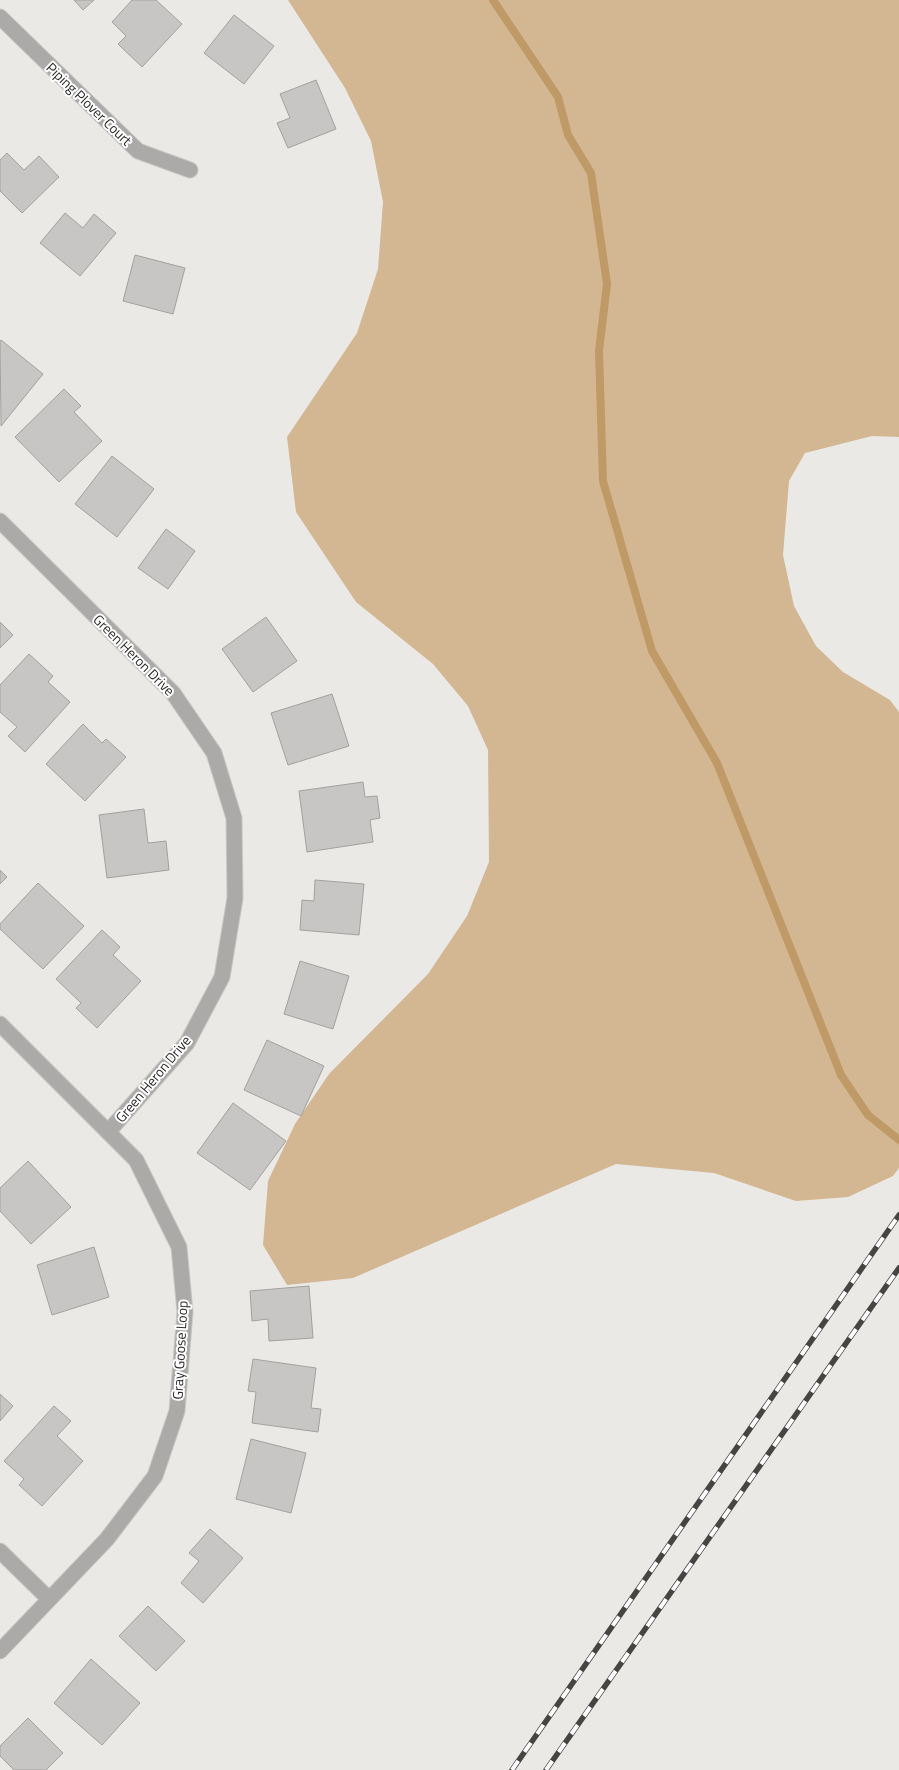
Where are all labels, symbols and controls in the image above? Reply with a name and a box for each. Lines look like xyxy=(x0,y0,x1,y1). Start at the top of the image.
street label: Piping Plover Court xyxy=(42,57,137,150)
street label: Green Heron Drive xyxy=(89,609,180,700)
street label: Green Heron Drive xyxy=(110,1031,195,1127)
street label: Gray Goose Loop xyxy=(166,1300,193,1400)

